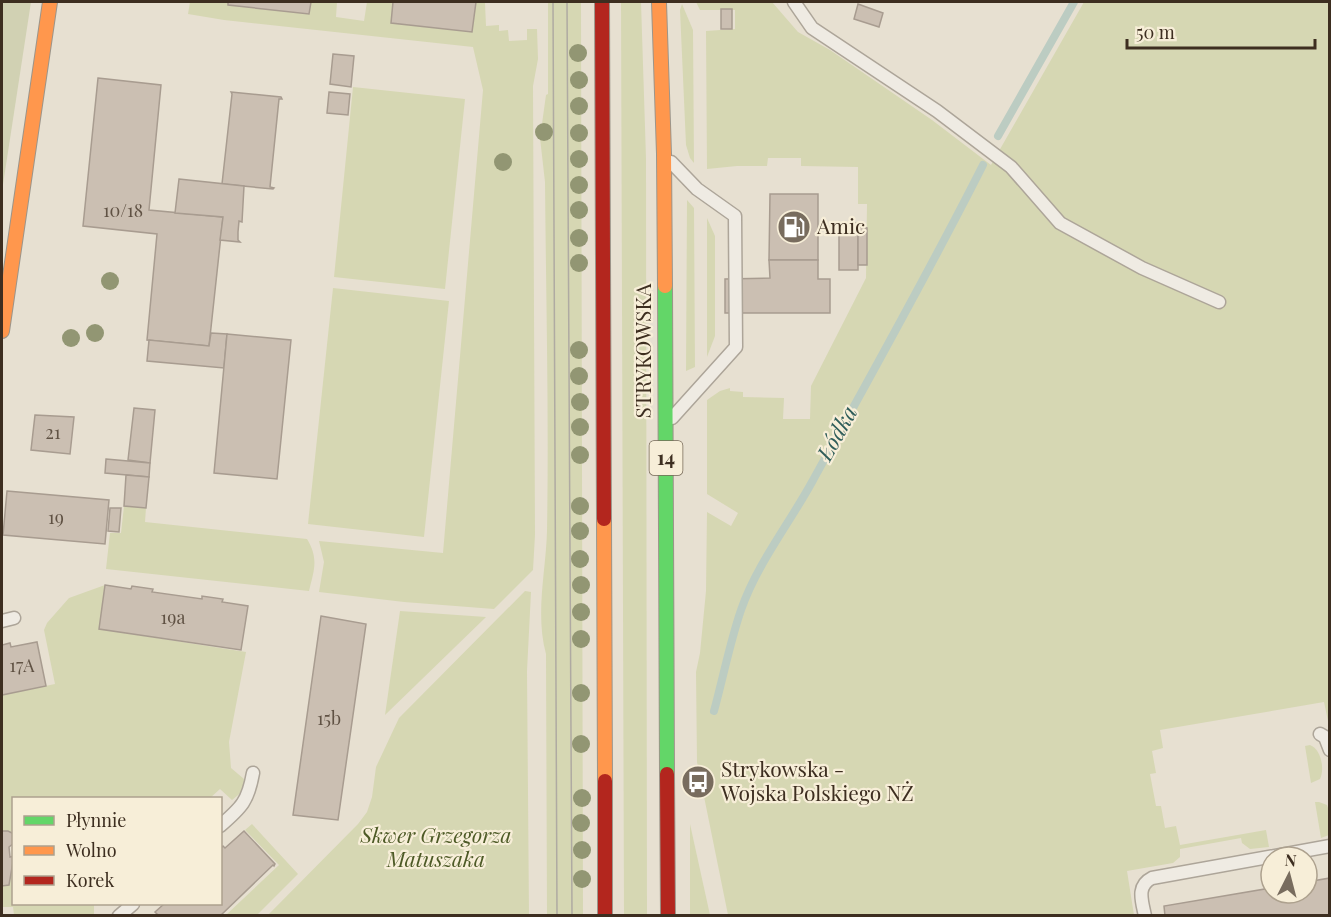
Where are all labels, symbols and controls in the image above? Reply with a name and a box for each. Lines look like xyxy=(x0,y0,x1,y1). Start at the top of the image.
scale bar xyxy=(1127,12,1314,50)
text: 50 m xyxy=(1136,20,1175,44)
house number: 10/18 xyxy=(103,198,143,222)
fuel station icon: Amic xyxy=(776,209,812,245)
place label: Amic xyxy=(816,211,865,239)
street label: STRYKOWSKA xyxy=(628,283,656,418)
water label: Łódka xyxy=(808,400,863,466)
house number: 21 xyxy=(45,420,61,444)
road number: 14 xyxy=(650,441,682,475)
house number: 19 xyxy=(48,505,64,529)
house number: 19a xyxy=(161,605,185,629)
house number: 17A xyxy=(9,653,35,677)
house number: 15b xyxy=(317,706,341,730)
place label: Strykowska - Wojska Polskiego NŻ xyxy=(720,754,914,806)
bus stop icon: Strykowska - Wojska Polskiego NŻ xyxy=(680,764,716,800)
legend xyxy=(12,797,222,905)
text: Płynnie xyxy=(66,808,126,832)
park label: Skwer Grzegorza Matuszaka xyxy=(359,820,512,872)
text: Wolno xyxy=(65,838,117,862)
north arrow xyxy=(1259,845,1319,905)
text: N xyxy=(1284,849,1298,871)
text: Korek xyxy=(66,868,114,892)

